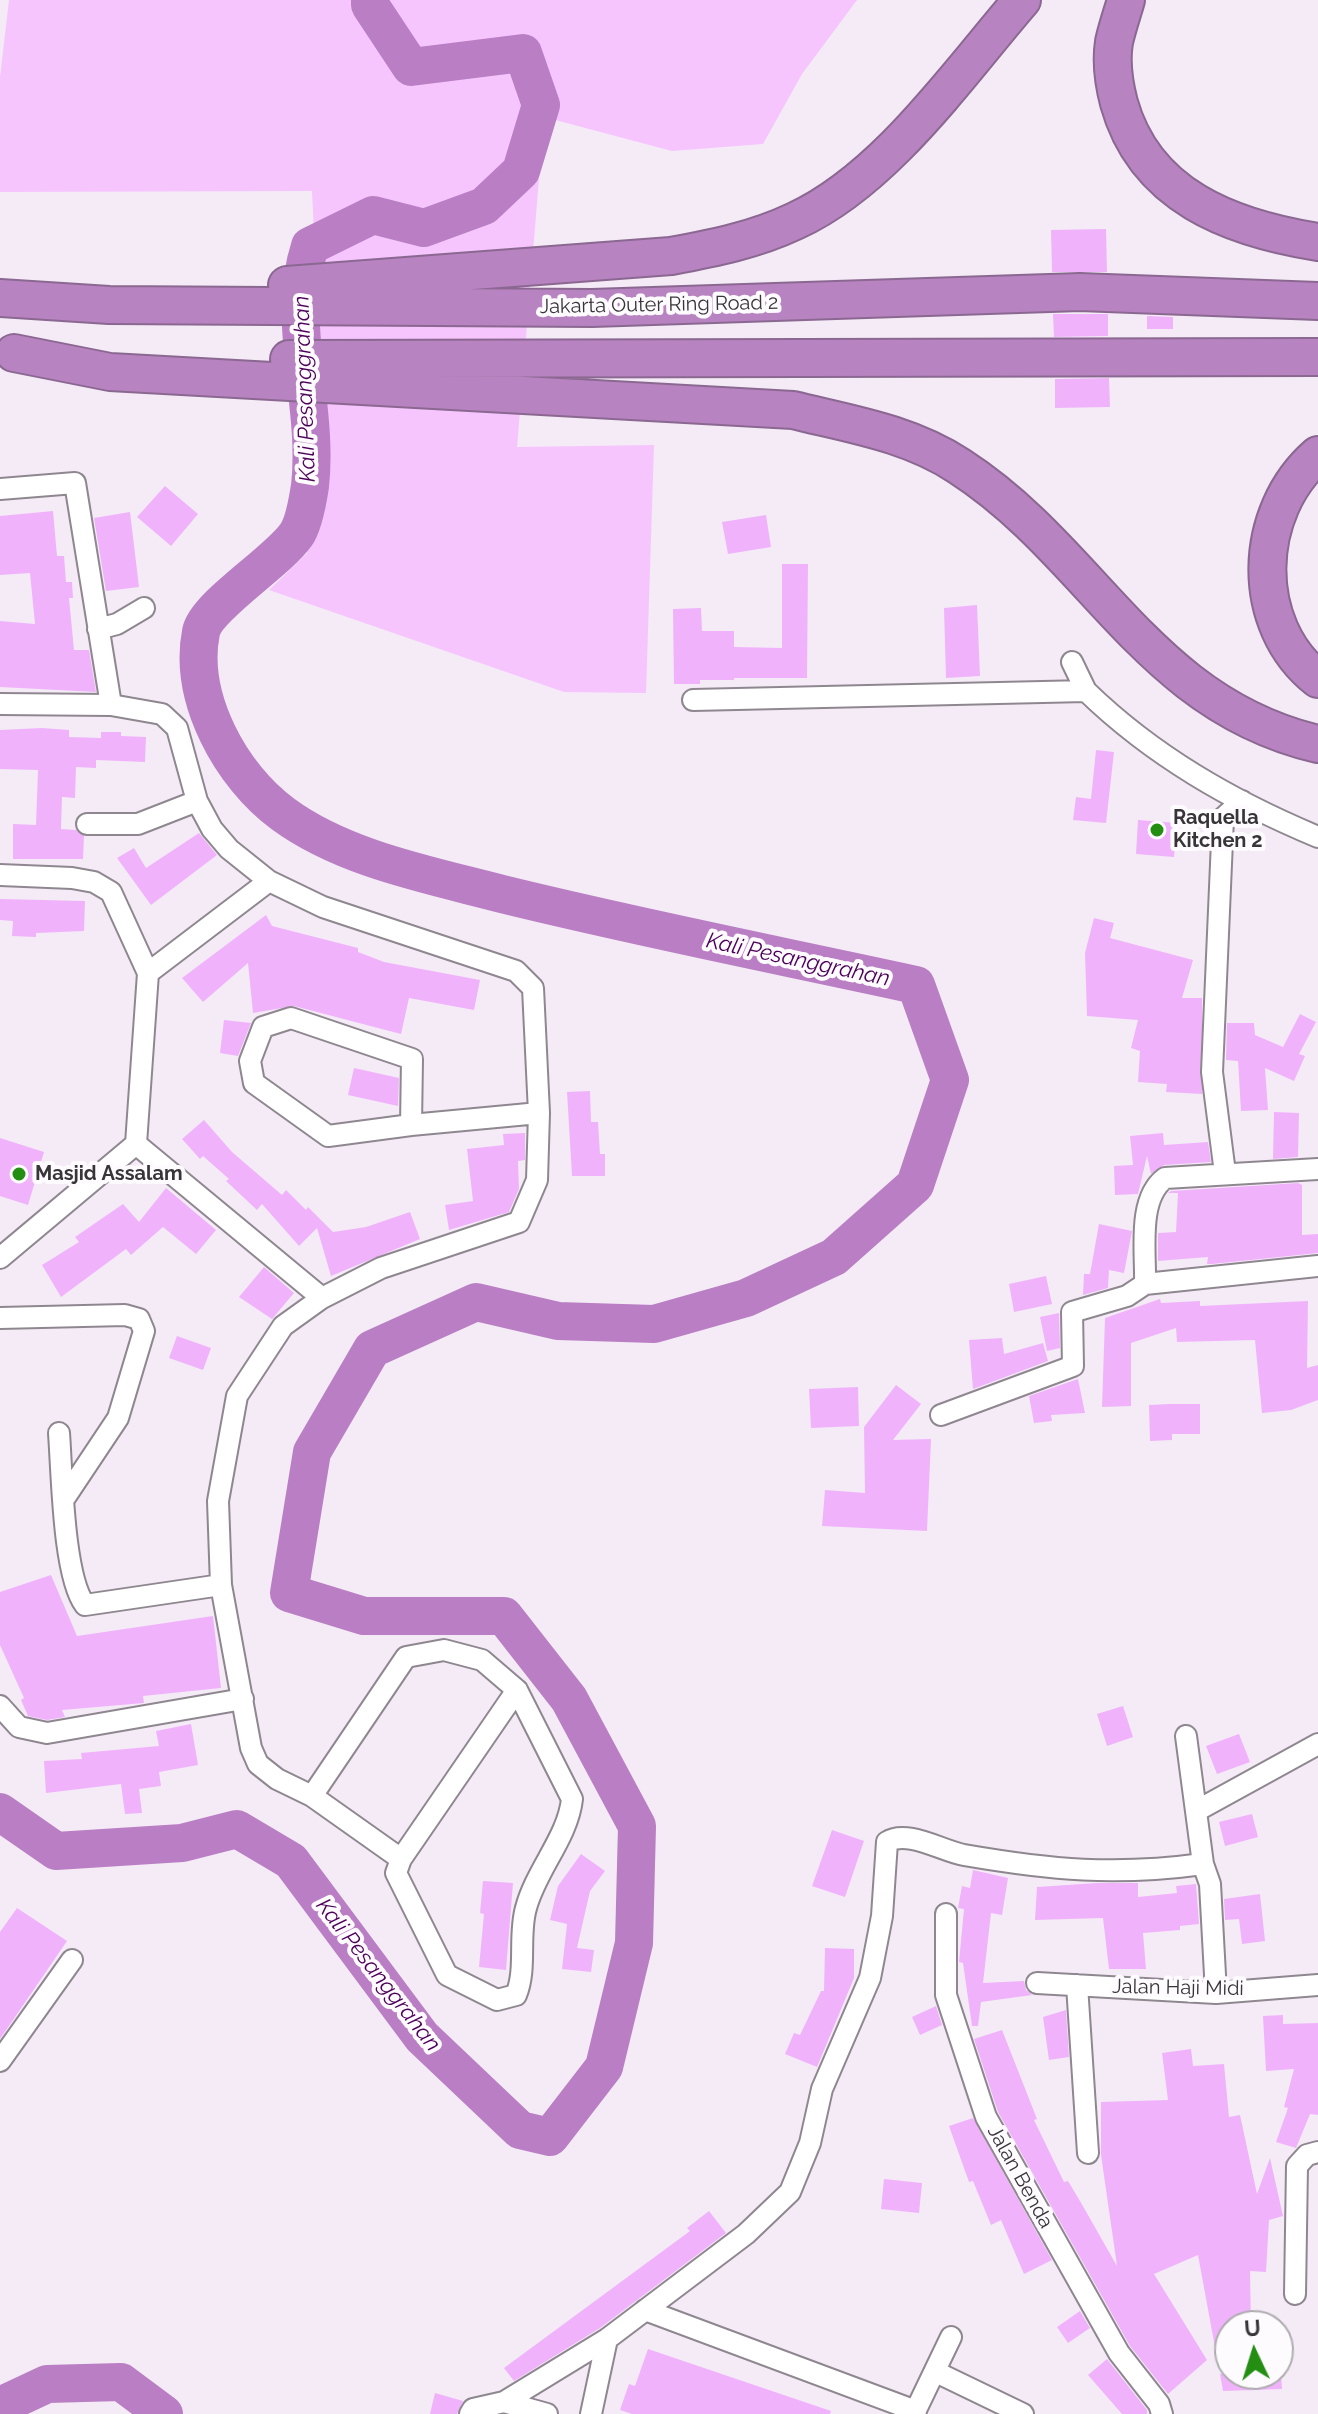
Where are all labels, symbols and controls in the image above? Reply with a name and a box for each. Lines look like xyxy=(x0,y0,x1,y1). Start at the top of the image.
street label: Jakarta Outer Ring Road 2 xyxy=(539,291,779,319)
water label: Kali Pesanggrahan xyxy=(289,295,321,483)
place label: Raquella Kitchen 2 xyxy=(1173,806,1263,853)
marker: Raquella Kitchen 2 xyxy=(1148,821,1166,839)
water label: Kali Pesanggrahan xyxy=(704,928,892,992)
place label: Masjid Assalam xyxy=(35,1162,183,1186)
marker: Masjid Assalam xyxy=(10,1165,28,1183)
water label: Kali Pesanggrahan xyxy=(310,1893,446,2057)
street label: Jalan Haji Midi xyxy=(1112,1975,1244,2001)
street label: Jalan Benda xyxy=(982,2122,1058,2232)
north arrow xyxy=(1214,2310,1294,2390)
text: U xyxy=(1243,2315,1262,2342)

